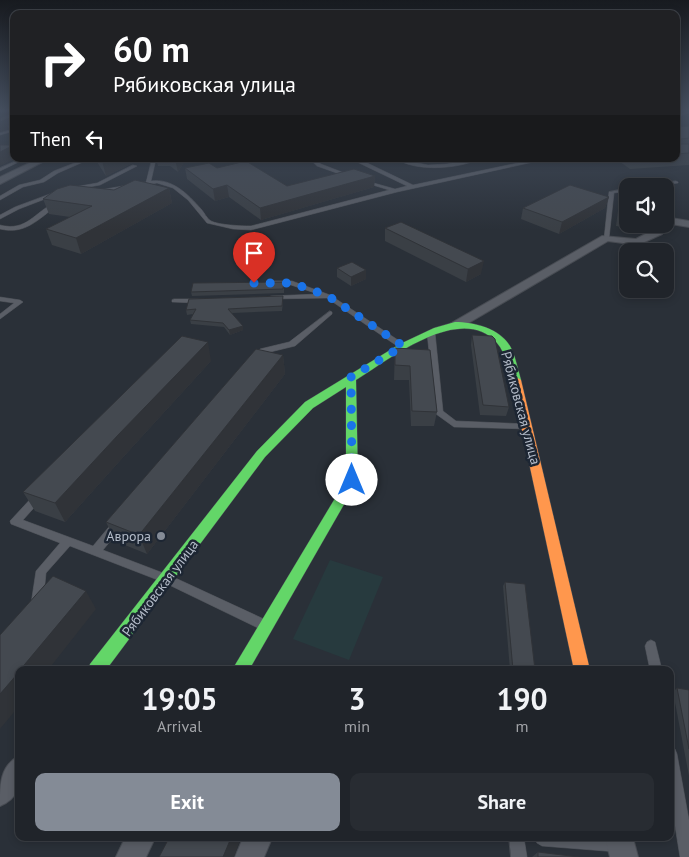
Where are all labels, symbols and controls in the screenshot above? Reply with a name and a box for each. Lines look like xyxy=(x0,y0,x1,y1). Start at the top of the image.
text: 60 m xyxy=(113,26,190,72)
icon: right xyxy=(30,30,95,95)
text: Рябиковская улица xyxy=(113,70,296,98)
icon: left xyxy=(81,125,109,153)
text: Then xyxy=(30,127,71,151)
map controls xyxy=(619,178,674,298)
button: sound xyxy=(619,178,674,233)
pin xyxy=(233,232,275,283)
icon: arrive xyxy=(240,239,268,267)
button: search xyxy=(619,243,674,298)
street label: Рябиковская улица xyxy=(497,349,545,467)
position arrow xyxy=(325,453,377,505)
place label: Аврора xyxy=(106,527,151,545)
marker: Аврора xyxy=(155,530,167,542)
street label: Рябиковская улица xyxy=(118,536,202,640)
text: 19:05 xyxy=(141,679,218,718)
text: 3 xyxy=(349,679,366,718)
text: 190 xyxy=(496,679,548,718)
text: Arrival xyxy=(157,716,202,736)
text: min xyxy=(344,716,370,736)
text: m xyxy=(516,716,529,736)
button: Exit xyxy=(35,773,340,831)
button: Share xyxy=(350,773,654,831)

